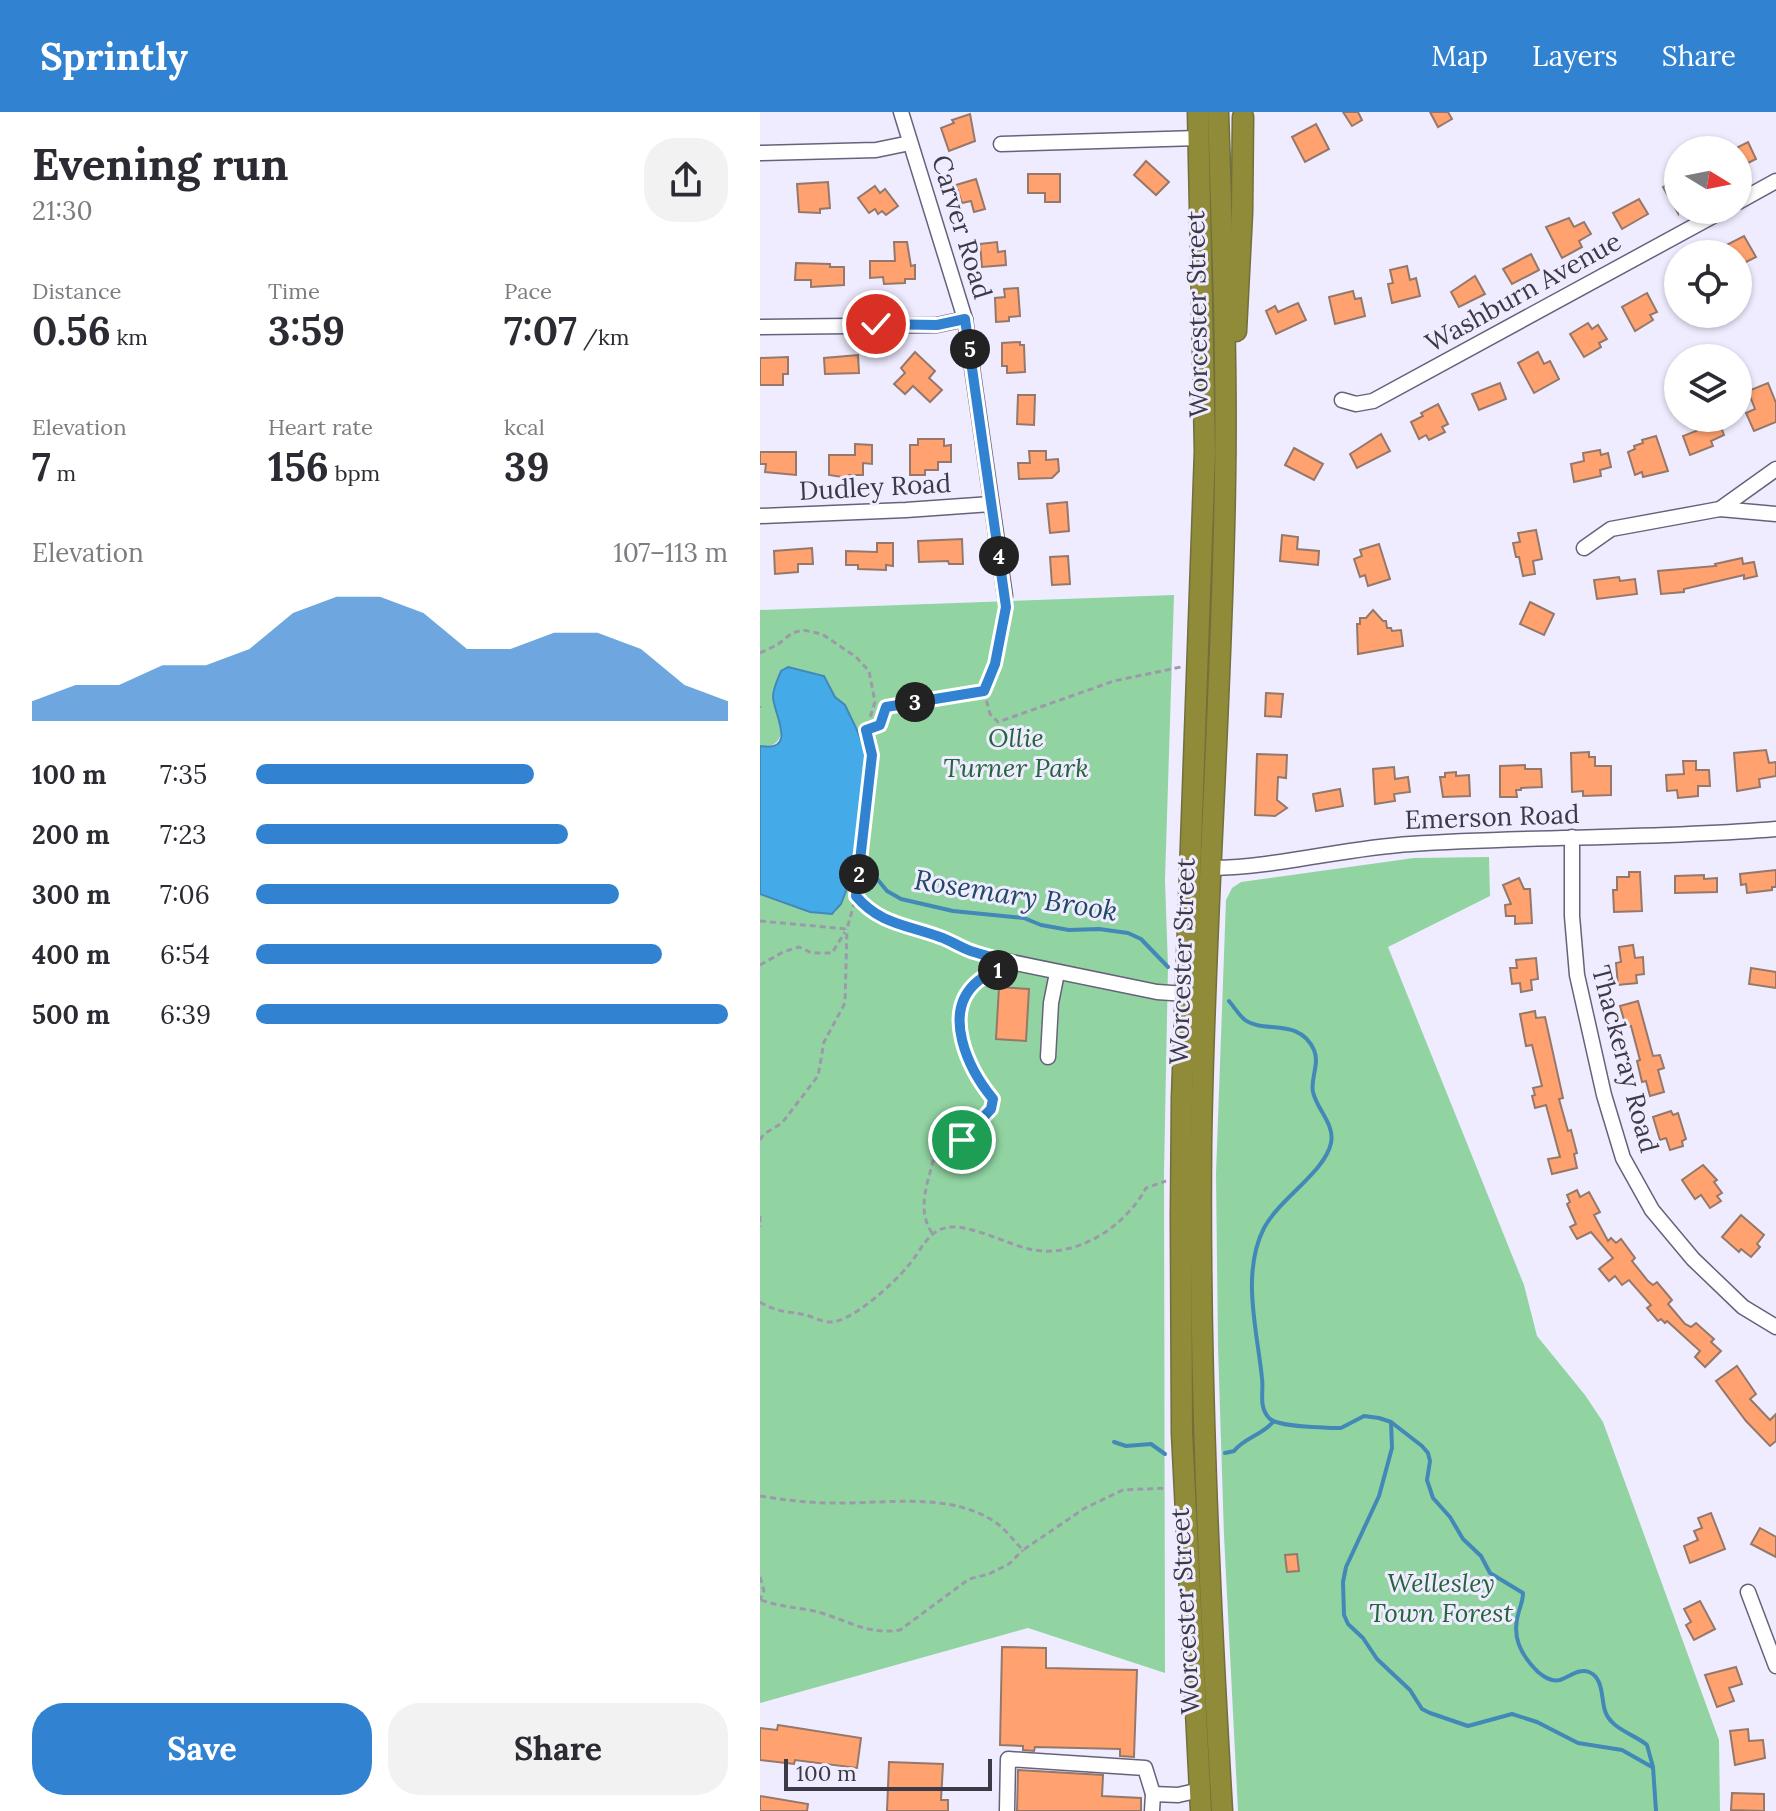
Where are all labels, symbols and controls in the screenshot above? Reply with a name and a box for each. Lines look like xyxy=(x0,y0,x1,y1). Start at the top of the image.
text: Sprintly xyxy=(40,32,188,80)
text: Map xyxy=(1431,38,1488,74)
text: Layers xyxy=(1532,38,1618,74)
text: Share xyxy=(1662,38,1736,74)
text: Evening run xyxy=(32,136,289,192)
north arrow xyxy=(1664,136,1752,224)
map controls xyxy=(1664,136,1752,432)
button: share xyxy=(644,138,728,222)
street label: Carver Road xyxy=(925,151,1000,303)
text: 21:30 xyxy=(32,194,93,227)
street label: Worcester Street xyxy=(1178,210,1215,418)
street label: Washburn Avenue xyxy=(1419,224,1626,359)
button: locate xyxy=(1664,240,1752,328)
text: Distance xyxy=(32,277,122,305)
text: Time xyxy=(268,277,320,305)
text: Pace xyxy=(504,277,552,305)
pin xyxy=(842,290,910,358)
icon: check xyxy=(854,302,898,346)
text: 0.56 xyxy=(32,305,111,356)
text: 3:59 xyxy=(268,305,345,356)
text: 7:07 xyxy=(504,305,577,356)
text: km xyxy=(111,323,148,351)
text: /km xyxy=(577,323,629,351)
pin: 5 xyxy=(950,329,990,369)
text: 5 xyxy=(964,335,976,363)
button: layers xyxy=(1664,344,1752,432)
text: Elevation xyxy=(32,413,127,441)
text: Heart rate xyxy=(268,413,373,441)
text: kcal xyxy=(504,413,545,441)
text: 7 xyxy=(32,441,51,492)
text: 156 xyxy=(268,441,329,492)
text: 39 xyxy=(504,441,549,492)
text: m xyxy=(51,459,76,487)
text: bpm xyxy=(329,459,380,487)
street label: Dudley Road xyxy=(798,466,952,507)
text: Elevation xyxy=(32,536,144,569)
text: 107–113 m xyxy=(613,536,728,569)
pin: 4 xyxy=(979,536,1019,576)
text: 4 xyxy=(993,542,1005,570)
pin: 3 xyxy=(895,682,935,722)
text: 3 xyxy=(909,688,921,716)
park label: Ollie Turner Park xyxy=(943,721,1089,784)
text: 100 m xyxy=(32,758,106,791)
text: 7:35 xyxy=(160,758,207,791)
street label: Emerson Road xyxy=(1404,797,1580,836)
text: 200 m xyxy=(32,818,110,851)
text: 7:23 xyxy=(160,818,207,851)
pin: 2 xyxy=(839,854,879,894)
street label: Worcester Street xyxy=(1161,857,1202,1065)
text: 2 xyxy=(853,860,865,888)
water label: Rosemary Brook xyxy=(912,861,1120,929)
text: 300 m xyxy=(32,878,110,911)
text: 7:06 xyxy=(160,878,210,911)
text: 400 m xyxy=(32,938,110,971)
text: 6:54 xyxy=(160,938,210,971)
pin: 1 xyxy=(978,950,1018,990)
text: 1 xyxy=(994,956,1002,984)
street label: Thackeray Road xyxy=(1585,962,1666,1156)
text: 500 m xyxy=(32,998,110,1031)
text: 6:39 xyxy=(160,998,211,1031)
pin xyxy=(928,1106,996,1174)
icon: arrive xyxy=(940,1118,984,1162)
street label: Worcester Street xyxy=(1163,1507,1206,1715)
park label: Wellesley Town Forest xyxy=(1369,1566,1513,1629)
button: Save xyxy=(32,1703,372,1795)
button: Share xyxy=(388,1703,728,1795)
scale bar xyxy=(784,1755,992,1791)
text: 100 m xyxy=(796,1759,857,1787)

